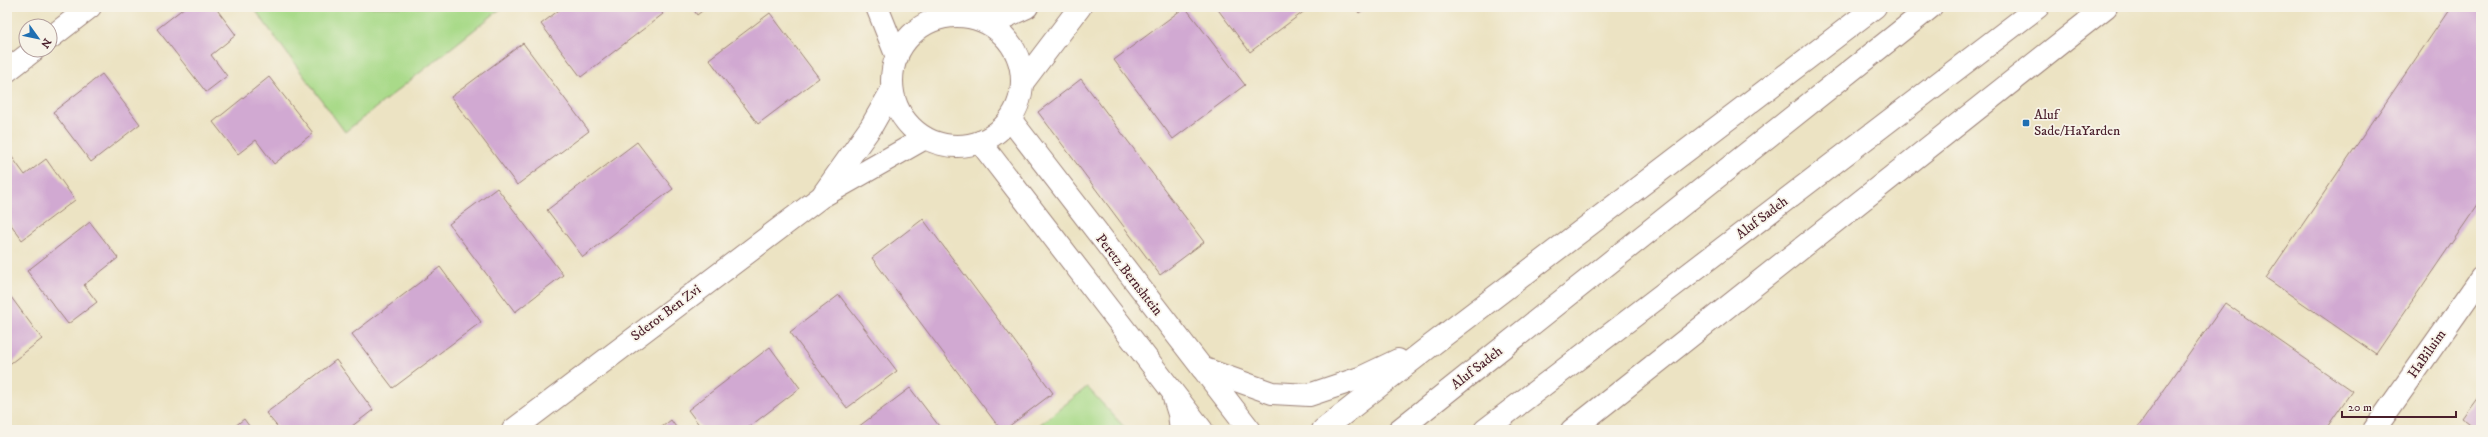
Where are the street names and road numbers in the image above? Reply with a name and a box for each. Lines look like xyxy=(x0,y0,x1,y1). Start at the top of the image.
street label: Aluf Sadeh xyxy=(1732,192,1792,243)
street label: Peretz Bernshtein xyxy=(1092,231,1167,320)
street label: Sderot Ben Zvi xyxy=(627,281,705,345)
street label: HaBiluim xyxy=(2404,326,2450,382)
street label: Aluf Sadeh xyxy=(1448,342,1507,394)

